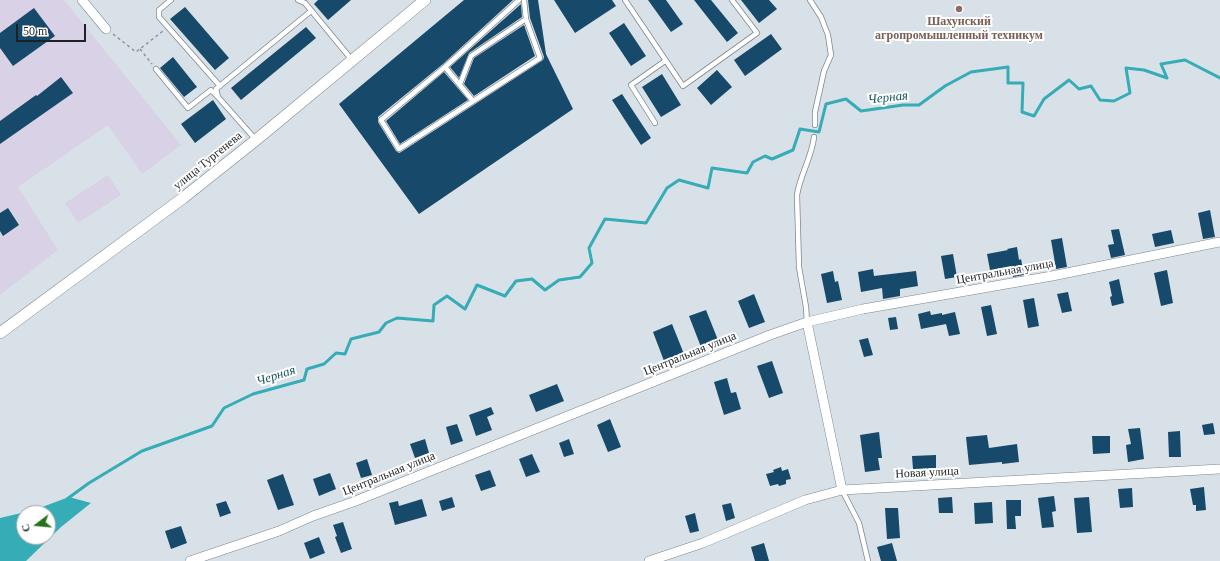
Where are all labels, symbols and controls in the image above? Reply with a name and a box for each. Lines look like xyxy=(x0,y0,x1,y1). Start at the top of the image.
marker: Шахунский агропромышленный техникум xyxy=(954,4,964,14)
place label: Шахунский агропромышленный техникум xyxy=(875,15,1043,43)
scale bar xyxy=(18,16,88,42)
text: 50 m xyxy=(23,24,47,38)
water label: Черная xyxy=(867,88,909,108)
street label: улица Тургенева xyxy=(171,129,245,193)
street label: Центральная улица xyxy=(955,256,1055,288)
street label: Центральная улица xyxy=(642,329,738,379)
water label: Черная xyxy=(254,362,298,390)
street label: Центральная улица xyxy=(341,449,437,499)
street label: Новая улица xyxy=(895,464,959,482)
north arrow xyxy=(16,505,56,545)
text: С xyxy=(19,523,32,534)

